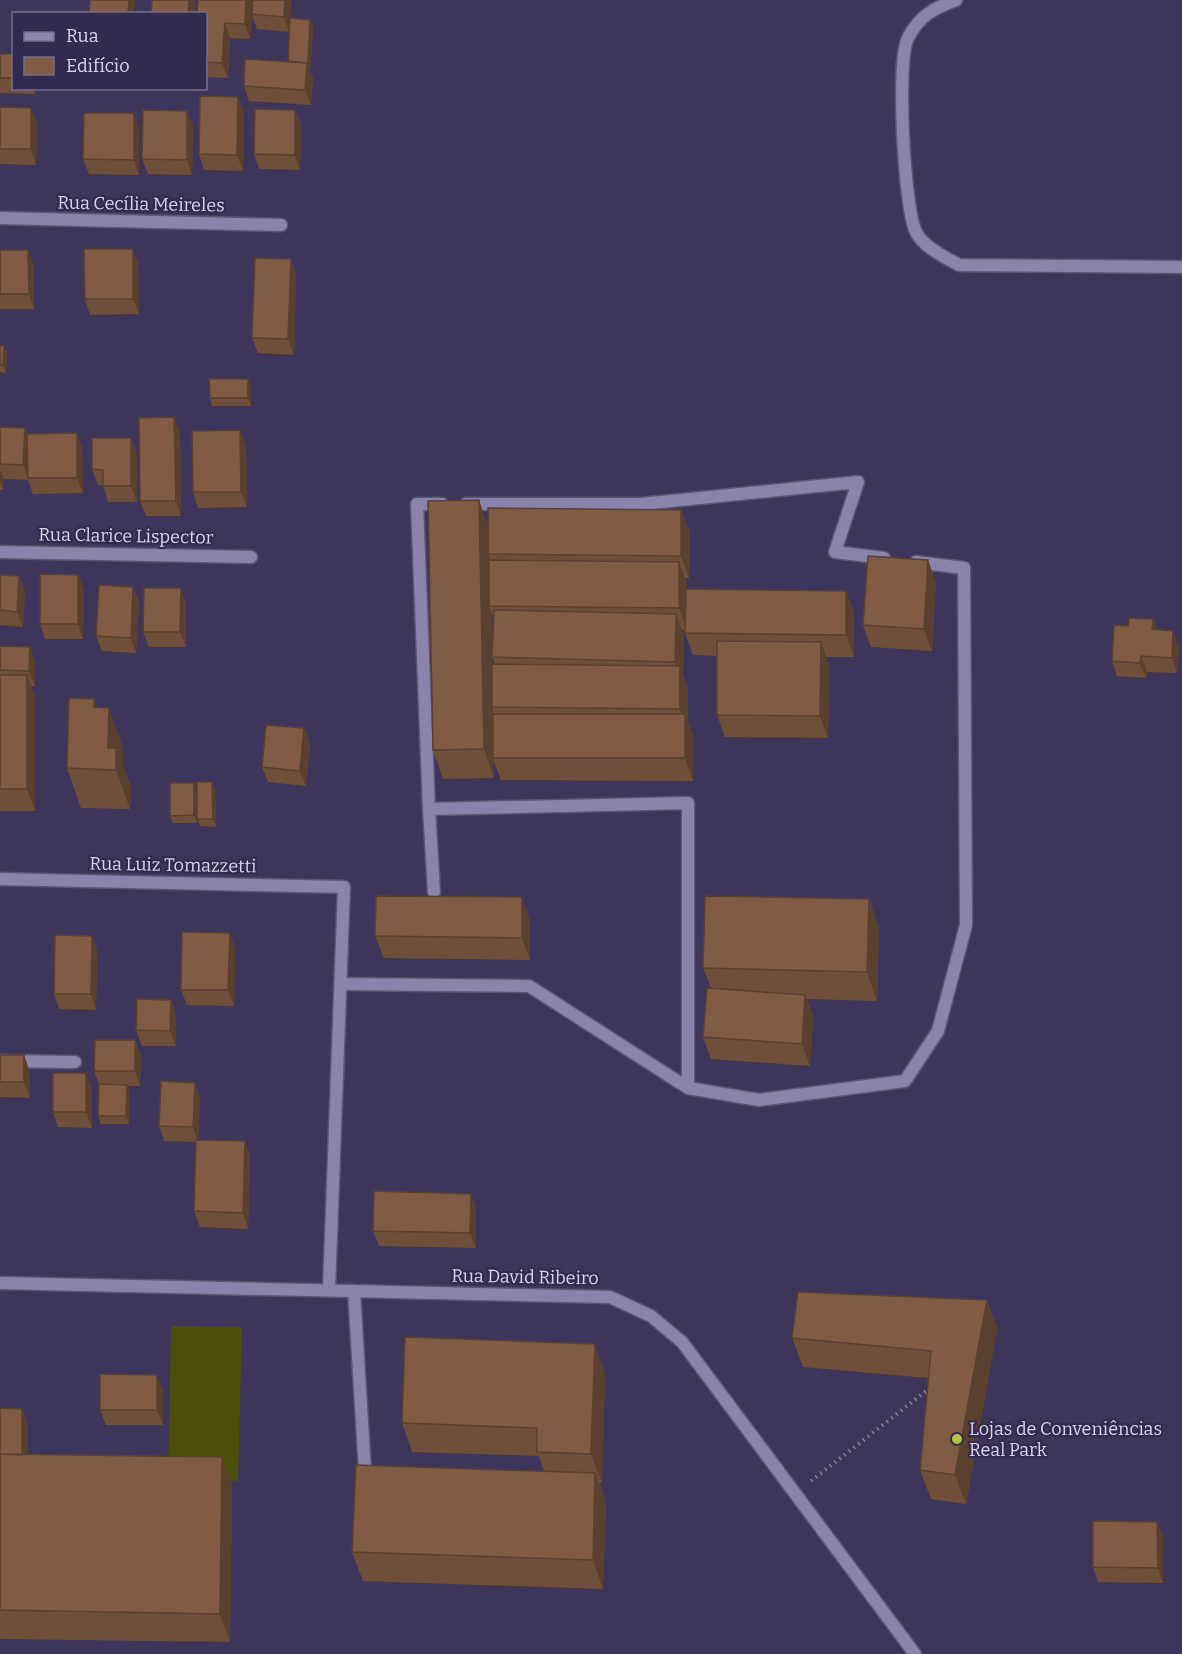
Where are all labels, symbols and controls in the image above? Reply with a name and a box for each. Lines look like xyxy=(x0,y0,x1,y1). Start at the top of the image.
legend xyxy=(12,12,207,90)
text: Rua xyxy=(66,25,99,47)
text: Edifício xyxy=(66,55,130,77)
street label: Rua Cecília Meireles xyxy=(57,192,225,216)
street label: Rua Clarice Lispector xyxy=(38,523,214,549)
street label: Rua Luiz Tomazzetti xyxy=(89,853,257,877)
street label: Rua David Ribeiro xyxy=(451,1265,599,1289)
place label: Lojas de Conveniências Real Park xyxy=(969,1418,1162,1461)
marker: Lojas de Conveniências Real Park xyxy=(950,1432,964,1446)

